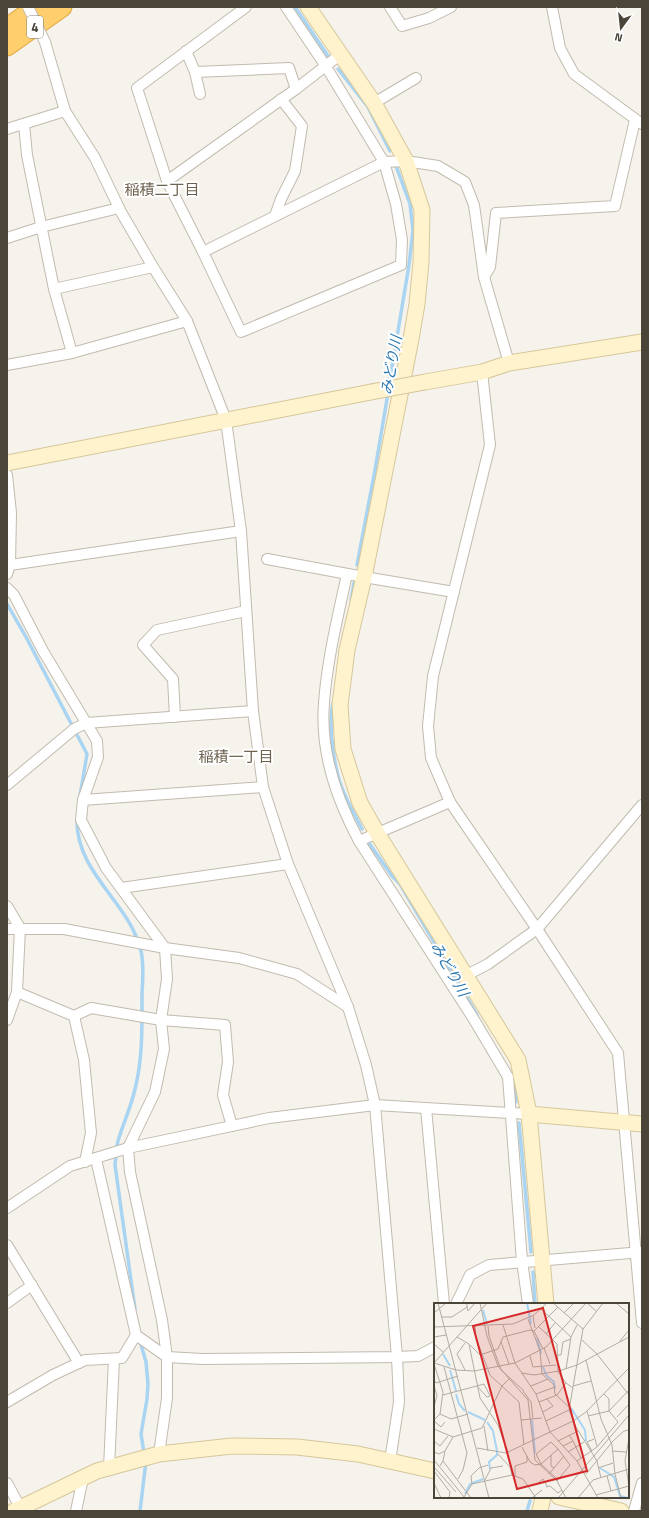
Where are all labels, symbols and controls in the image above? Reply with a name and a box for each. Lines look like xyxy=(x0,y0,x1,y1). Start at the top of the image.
north arrow xyxy=(601,8,641,48)
road number: 4 xyxy=(27,16,43,38)
text: N xyxy=(613,29,624,46)
district label: 稲積二丁目 xyxy=(124,178,200,201)
water label: みどり川 xyxy=(374,331,408,397)
district label: 稲積一丁目 xyxy=(198,745,274,768)
water label: みどり川 xyxy=(425,937,476,1002)
inset map xyxy=(434,1303,629,1498)

